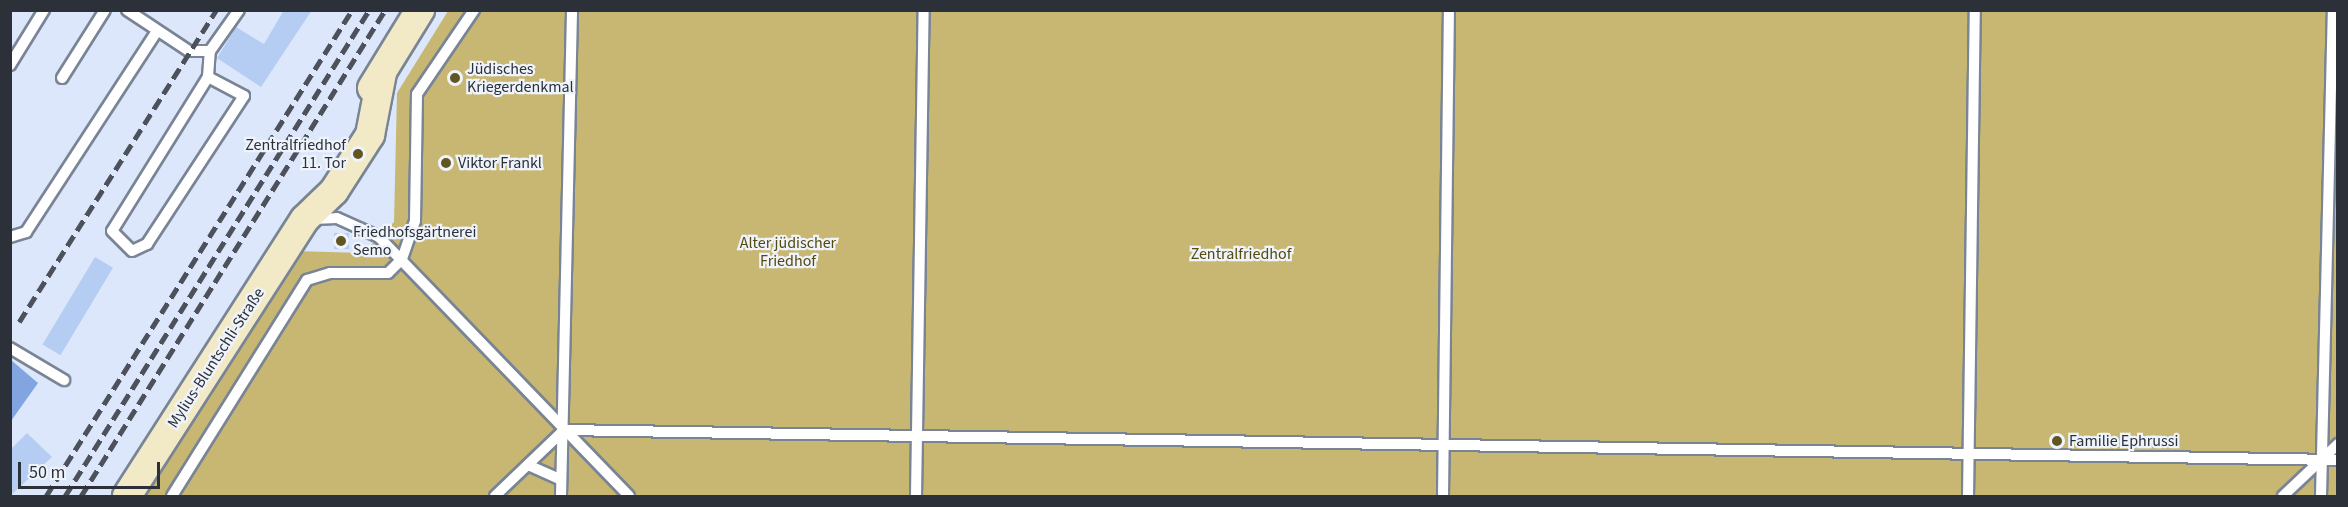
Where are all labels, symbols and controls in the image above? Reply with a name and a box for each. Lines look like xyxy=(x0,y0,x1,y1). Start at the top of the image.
place label: Jüdisches Kriegerdenkmal xyxy=(467,59,574,97)
marker: Jüdisches Kriegerdenkmal xyxy=(448,71,462,85)
place label: Zentralfriedhof 11. Tor xyxy=(245,135,346,173)
marker: Zentralfriedhof 11. Tor xyxy=(351,147,365,161)
place label: Viktor Frankl xyxy=(458,153,542,173)
marker: Viktor Frankl xyxy=(439,156,453,170)
place label: Friedhofsgärtnerei Semo xyxy=(353,222,476,260)
park label: Alter jüdischer Friedhof xyxy=(740,233,836,271)
marker: Friedhofsgärtnerei Semo xyxy=(334,234,348,248)
park label: Zentralfriedhof xyxy=(1191,244,1291,264)
street label: Mylius-Bluntschli-Straße xyxy=(163,284,269,432)
place label: Familie Ephrussi xyxy=(2069,431,2178,451)
marker: Familie Ephrussi xyxy=(2050,434,2064,448)
scale bar xyxy=(21,450,164,488)
text: 50 m xyxy=(29,460,65,485)

